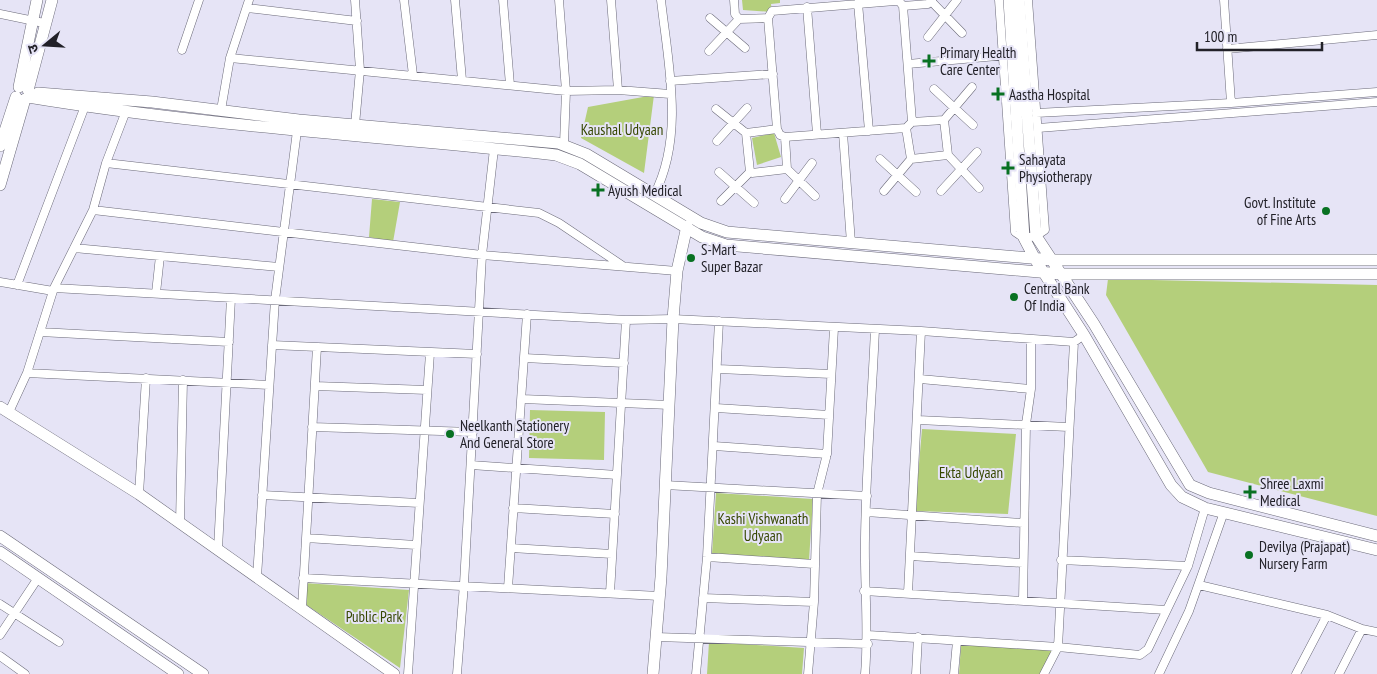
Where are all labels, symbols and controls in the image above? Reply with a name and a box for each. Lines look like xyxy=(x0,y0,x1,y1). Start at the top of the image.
north arrow xyxy=(20,20,70,70)
scale bar xyxy=(1197,20,1322,52)
text: 100 m xyxy=(1204,27,1237,46)
text: उ xyxy=(23,42,42,56)
place label: Primary Health Care Center xyxy=(940,43,1016,79)
marker: Primary Health Care Center xyxy=(922,54,936,68)
place label: Aastha Hospital xyxy=(1009,85,1091,104)
marker: Aastha Hospital xyxy=(991,87,1005,101)
park label: Kaushal Udyaan xyxy=(581,120,663,139)
place label: Sahayata Physiotherapy xyxy=(1019,150,1092,186)
marker: Sahayata Physiotherapy xyxy=(1001,161,1015,175)
place label: Ayush Medical xyxy=(608,181,682,200)
marker: Ayush Medical xyxy=(592,184,604,196)
place label: Govt. Institute of Fine Arts xyxy=(1244,193,1316,229)
marker: Govt. Institute of Fine Arts xyxy=(1320,205,1332,217)
place label: S-Mart Super Bazar xyxy=(701,240,763,276)
marker: S-Mart Super Bazar xyxy=(685,252,697,264)
place label: Central Bank Of India xyxy=(1024,279,1090,315)
marker: Central Bank Of India xyxy=(1008,291,1020,303)
place label: Neelkanth Stationery And General Store xyxy=(460,416,569,452)
marker: Neelkanth Stationery And General Store xyxy=(444,428,456,440)
park label: Ekta Udyaan xyxy=(939,463,1003,482)
place label: Shree Laxmi Medical xyxy=(1260,474,1324,510)
marker: Shree Laxmi Medical xyxy=(1244,486,1256,498)
park label: Kashi Vishwanath Udyaan xyxy=(718,509,808,545)
place label: Devilya (Prajapat) Nursery Farm xyxy=(1259,537,1350,573)
marker: Devilya (Prajapat) Nursery Farm xyxy=(1243,549,1255,561)
park label: Public Park xyxy=(346,607,403,626)

